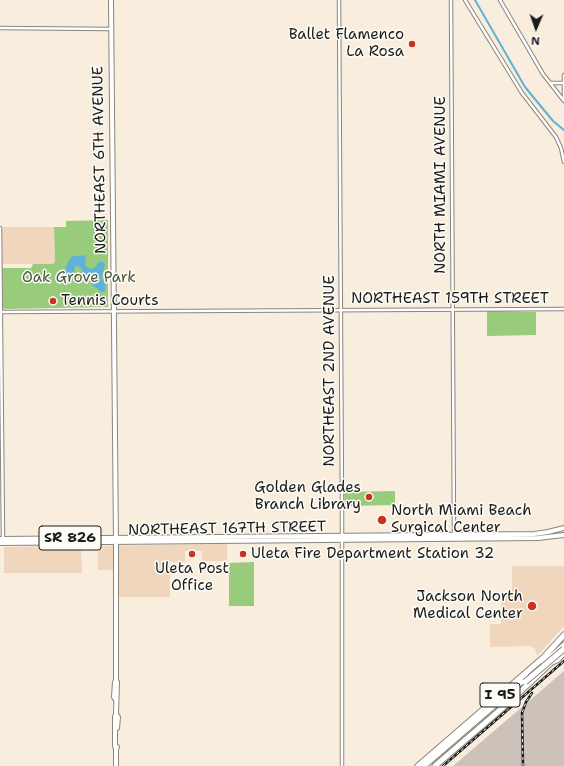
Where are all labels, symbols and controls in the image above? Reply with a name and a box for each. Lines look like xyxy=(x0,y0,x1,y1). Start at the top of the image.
north arrow xyxy=(516,8,556,48)
place label: Ballet Flamenco La Rosa xyxy=(289,26,404,61)
text: N xyxy=(531,33,540,48)
marker: Ballet Flamenco La Rosa xyxy=(407,39,417,49)
street label: NORTHEAST 6TH AVENUE xyxy=(89,66,111,254)
street label: NORTH MIAMI AVENUE xyxy=(432,96,450,274)
park label: Oak Grove Park xyxy=(22,269,136,287)
street label: NORTHEAST 2ND AVENUE xyxy=(321,275,339,467)
street label: NORTHEAST 159TH STREET xyxy=(351,290,549,308)
place label: Tennis Courts xyxy=(61,292,159,310)
marker: Tennis Courts xyxy=(48,296,58,306)
place label: Golden Glades Branch Library xyxy=(254,479,361,514)
marker: Golden Glades Branch Library xyxy=(364,492,374,502)
place label: North Miami Beach Surgical Center xyxy=(391,502,532,537)
marker: North Miami Beach Surgical Center xyxy=(376,514,388,526)
street label: NORTHEAST 167TH STREET xyxy=(128,518,326,540)
road number: SR 826 xyxy=(39,526,101,550)
place label: Uleta Fire Department Station 32 xyxy=(251,545,494,563)
marker: Uleta Post Office xyxy=(187,549,197,559)
marker: Uleta Fire Department Station 32 xyxy=(238,549,248,559)
place label: Uleta Post Office xyxy=(155,560,229,595)
place label: Jackson North Medical Center xyxy=(413,588,523,623)
marker: Jackson North Medical Center xyxy=(526,600,538,612)
road number: I 95 xyxy=(480,683,520,707)

